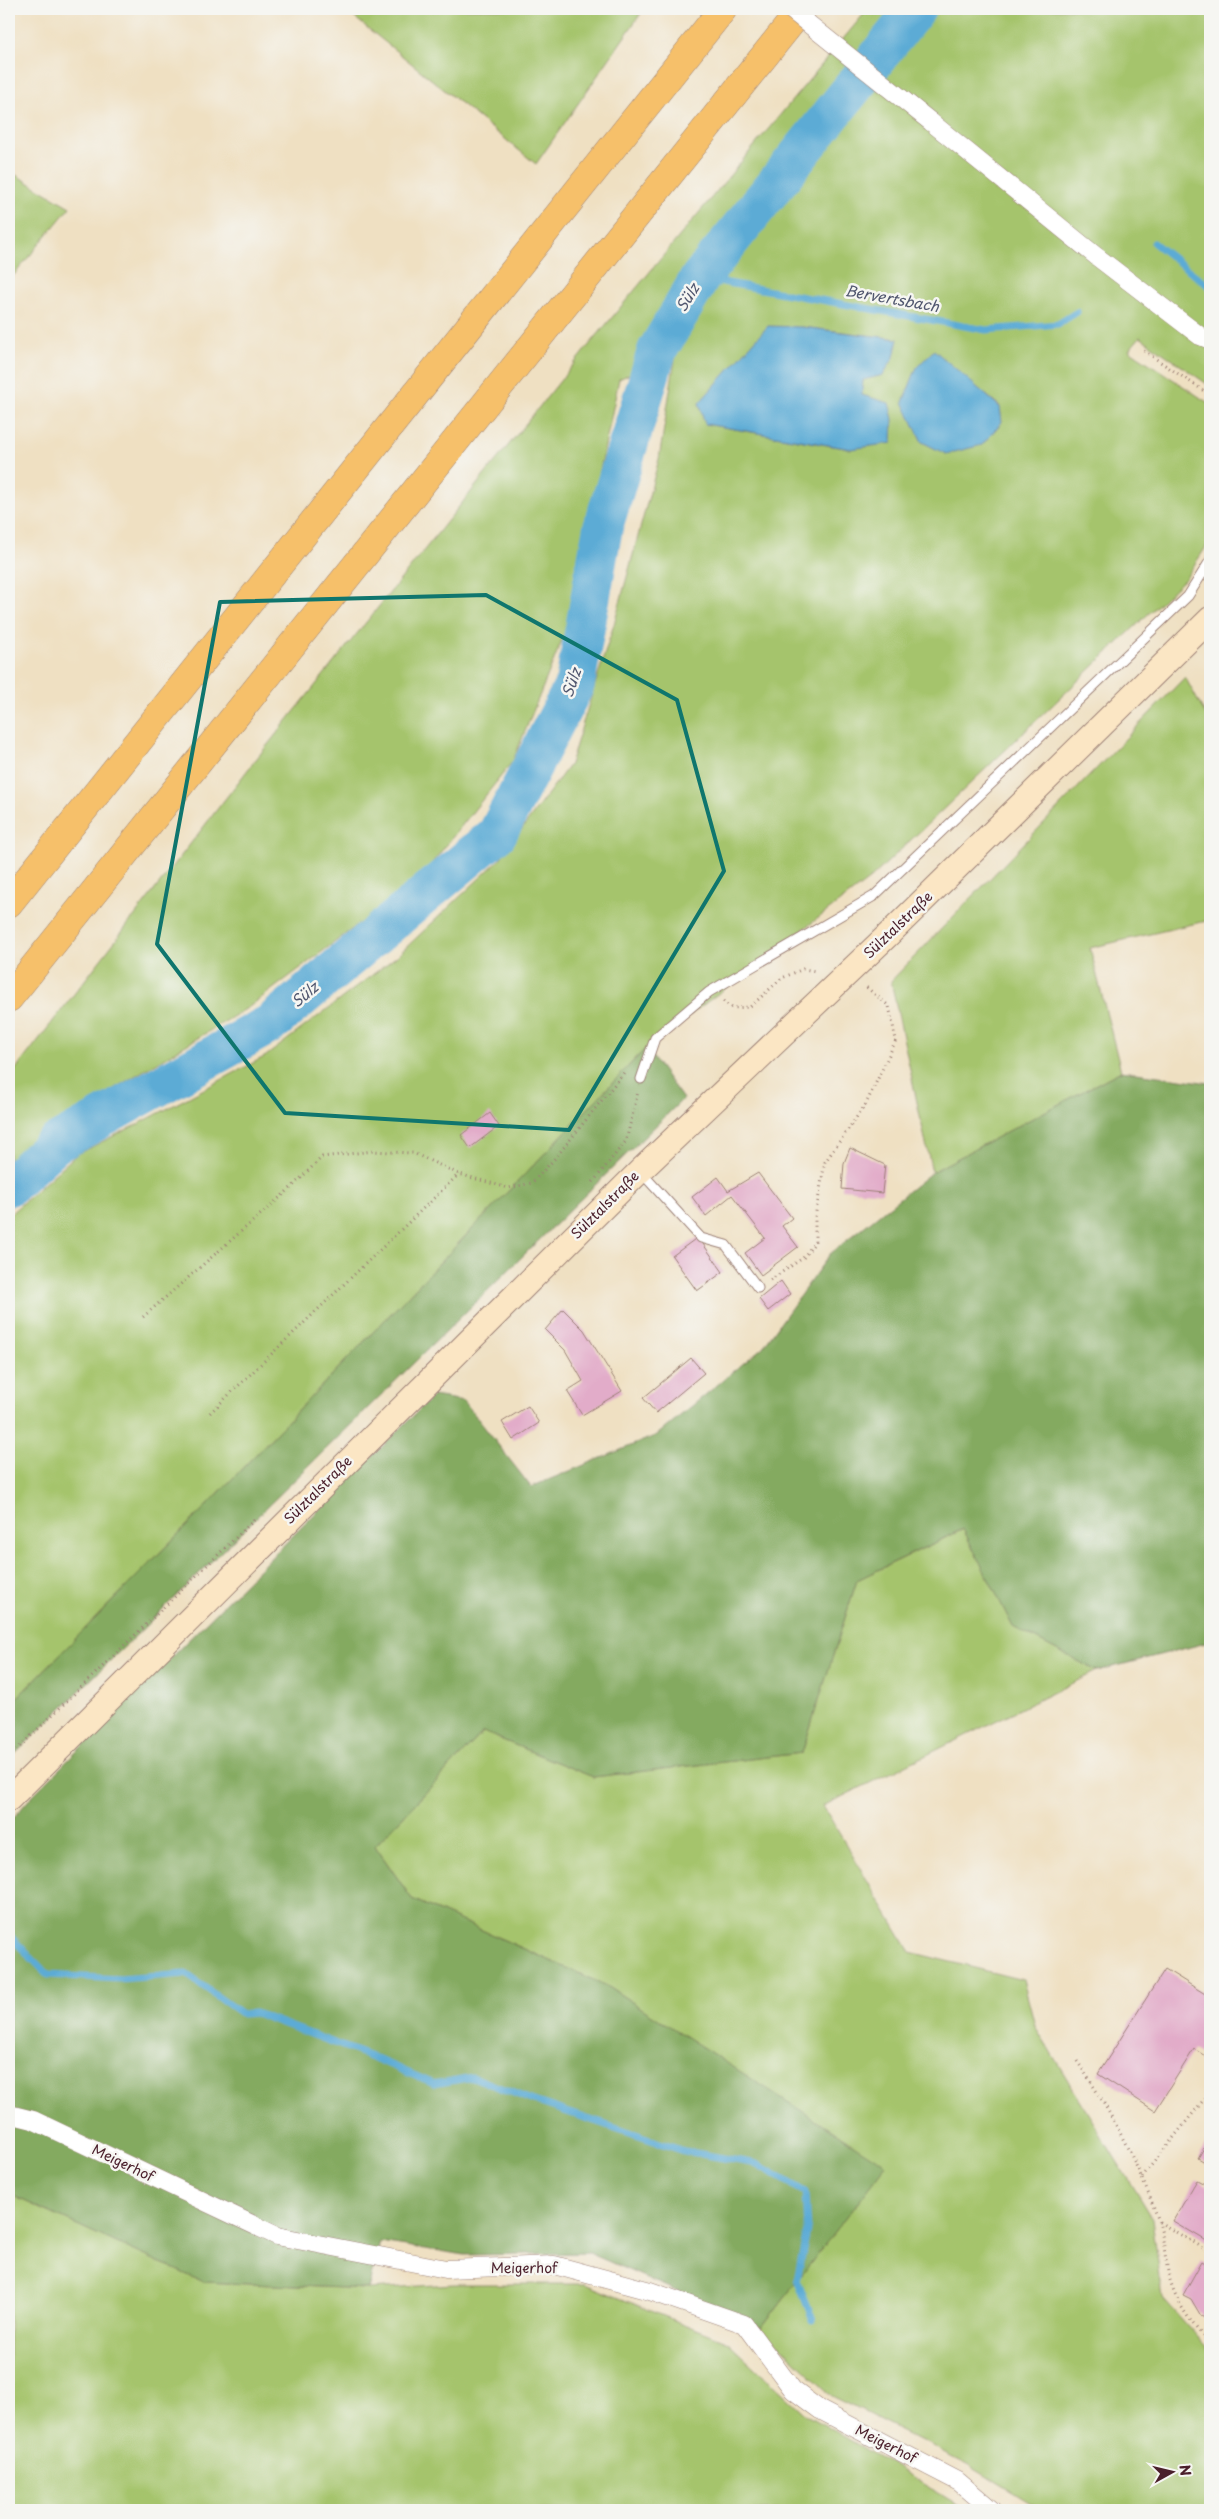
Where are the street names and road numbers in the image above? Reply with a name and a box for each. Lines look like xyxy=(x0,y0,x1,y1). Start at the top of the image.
street label: Sülztalstraße xyxy=(858,886,937,963)
street label: Sülztalstraße xyxy=(566,1166,644,1244)
street label: Sülztalstraße xyxy=(279,1451,357,1529)
street label: Meigerhof xyxy=(89,2138,159,2187)
street label: Meigerhof xyxy=(491,2257,559,2278)
street label: Meigerhof xyxy=(852,2419,922,2469)

